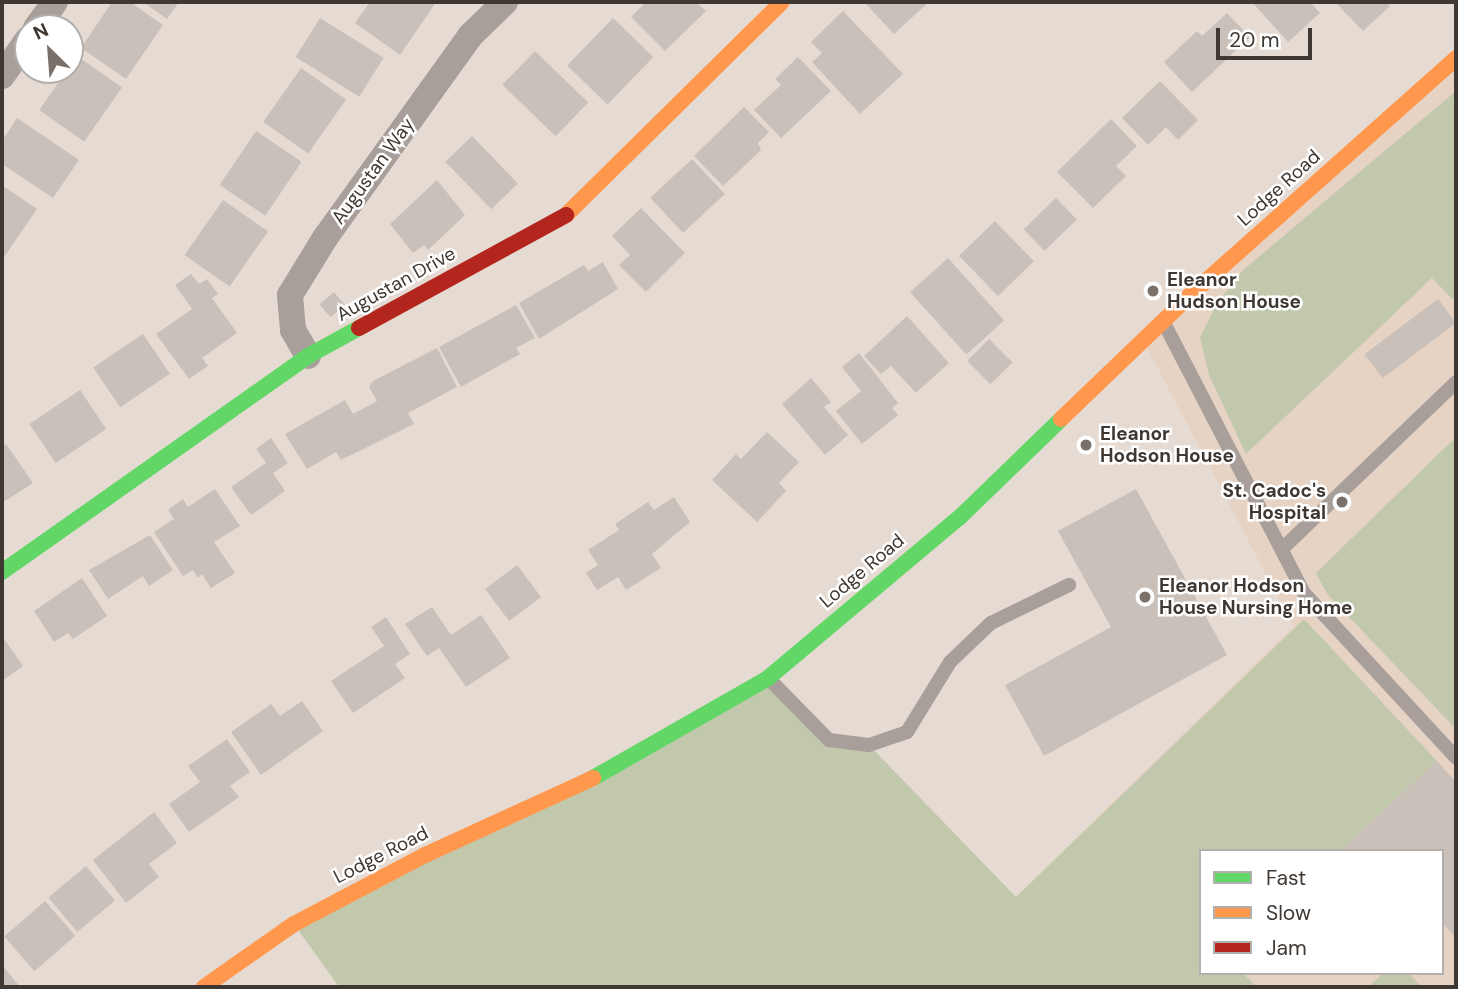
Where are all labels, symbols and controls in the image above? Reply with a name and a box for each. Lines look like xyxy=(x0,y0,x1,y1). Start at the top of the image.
north arrow xyxy=(14,14,84,84)
scale bar xyxy=(1220,14,1316,58)
text: N xyxy=(29,17,52,46)
text: 20 m xyxy=(1229,26,1280,54)
street label: Augustan Way xyxy=(327,113,419,229)
street label: Lodge Road xyxy=(1233,145,1325,231)
street label: Augustan Drive xyxy=(332,242,460,326)
place label: Eleanor Hudson House xyxy=(1167,269,1301,313)
marker: Eleanor Hudson House xyxy=(1145,283,1161,299)
place label: Eleanor Hodson House xyxy=(1100,423,1234,467)
marker: Eleanor Hodson House xyxy=(1078,437,1094,453)
place label: St. Cadoc's Hospital xyxy=(1222,480,1326,524)
marker: St. Cadoc's Hospital xyxy=(1332,492,1352,512)
street label: Lodge Road xyxy=(815,529,909,613)
place label: Eleanor Hodson House Nursing Home xyxy=(1159,575,1352,619)
marker: Eleanor Hodson House Nursing Home xyxy=(1137,589,1153,605)
street label: Lodge Road xyxy=(330,821,432,889)
legend xyxy=(1199,849,1444,975)
text: Fast xyxy=(1266,864,1306,892)
text: Slow xyxy=(1266,899,1311,927)
text: Jam xyxy=(1266,934,1307,962)

